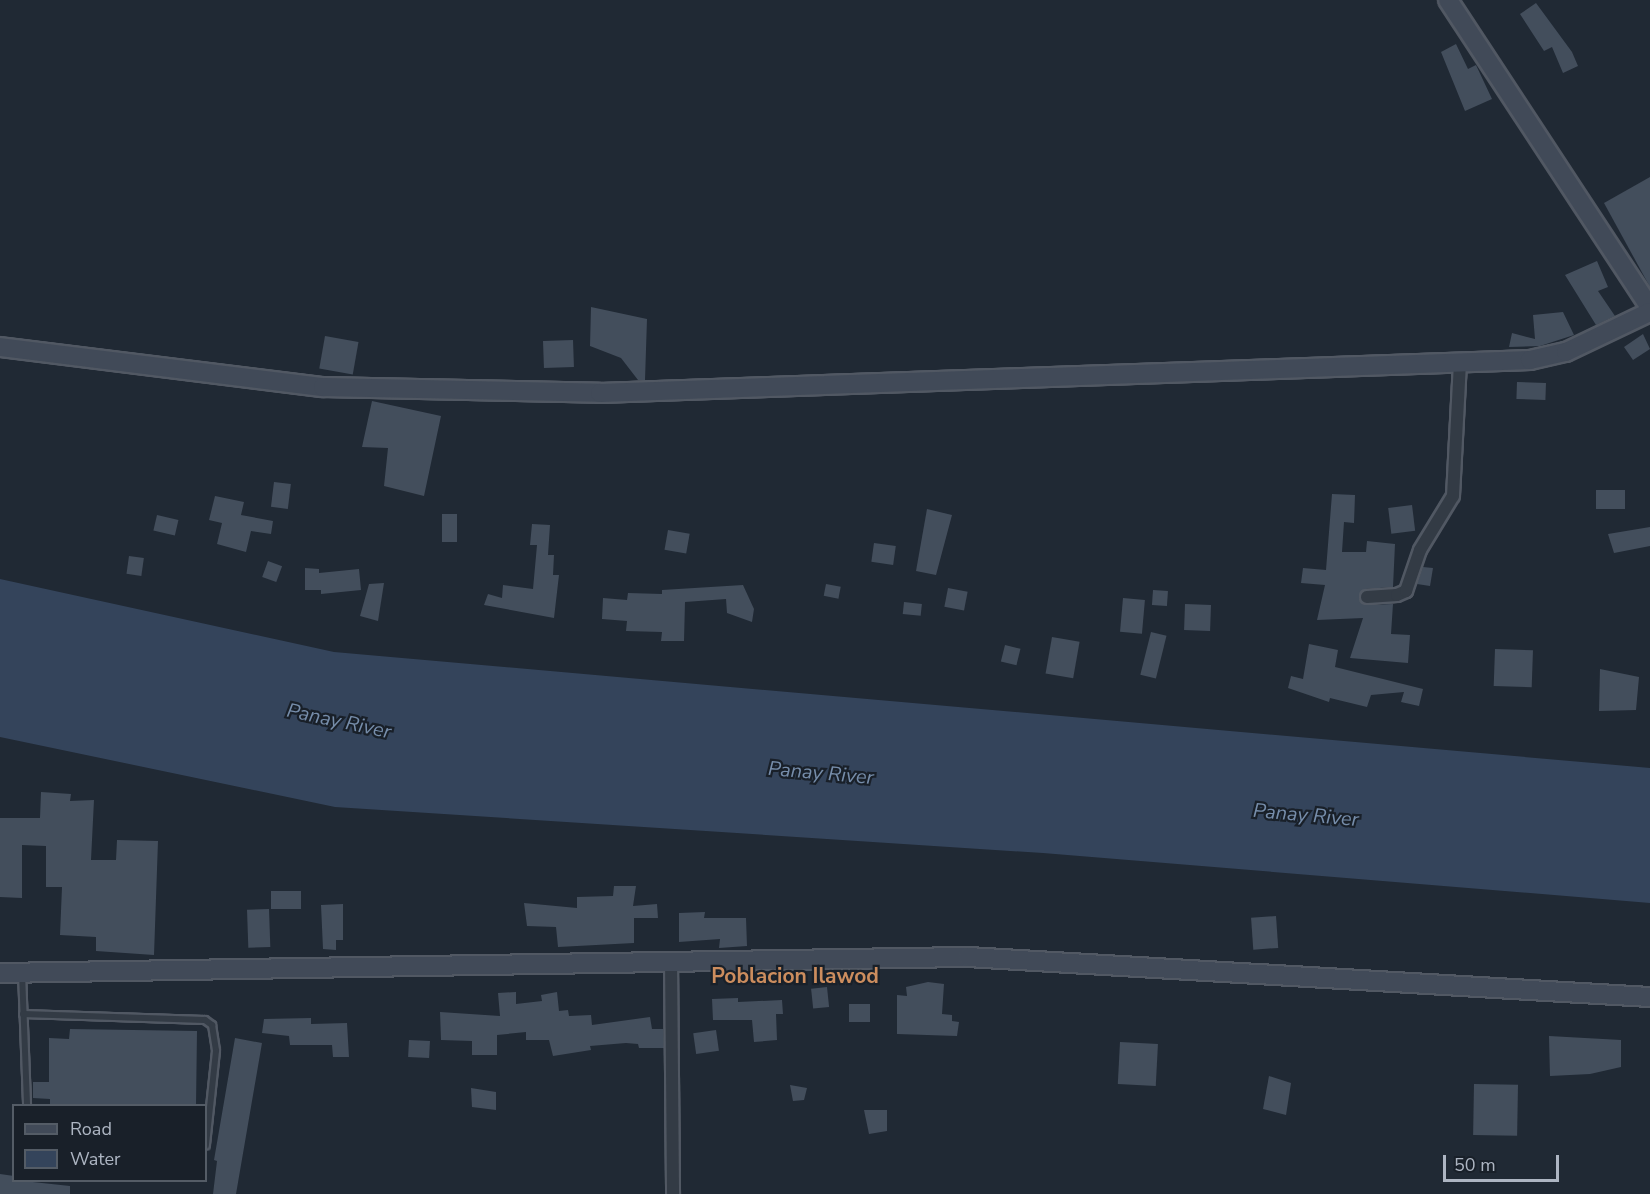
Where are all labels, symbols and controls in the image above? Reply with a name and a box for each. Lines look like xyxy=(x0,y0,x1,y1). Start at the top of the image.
water label: Panay River xyxy=(285,698,393,744)
water label: Panay River xyxy=(767,756,875,790)
water label: Panay River xyxy=(1252,798,1360,832)
district label: Poblacion Ilawod xyxy=(711,963,879,989)
legend xyxy=(12,1104,207,1182)
text: Road xyxy=(70,1117,112,1141)
scale bar xyxy=(1446,1143,1562,1181)
text: Water xyxy=(70,1147,121,1171)
text: 50 m xyxy=(1454,1153,1496,1177)

